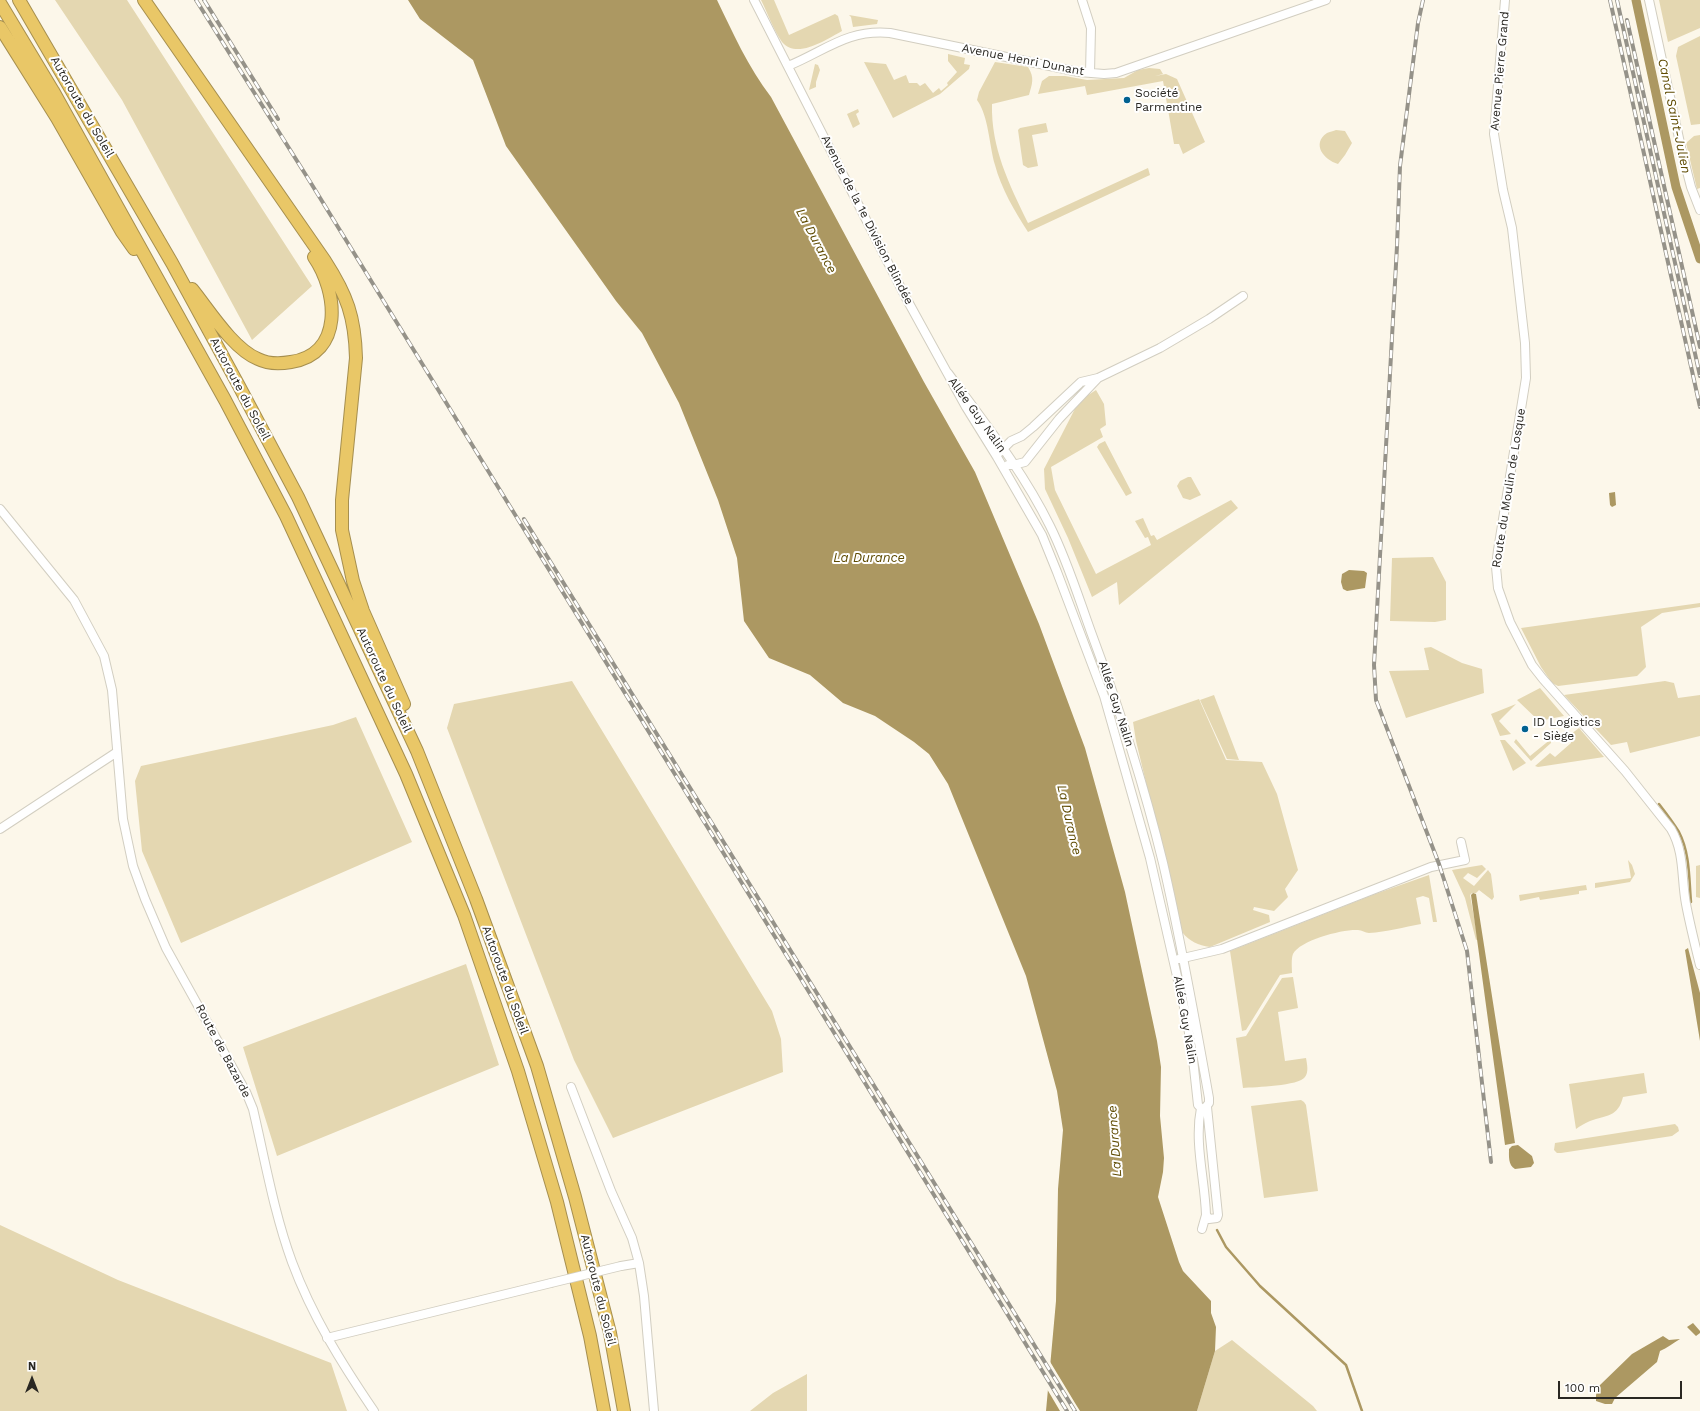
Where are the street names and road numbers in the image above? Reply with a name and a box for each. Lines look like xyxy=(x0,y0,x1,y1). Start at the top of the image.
street label: Avenue Pierre Grand xyxy=(1488,11,1512,131)
street label: Avenue Henri Dunant xyxy=(961,41,1085,79)
street label: Autoroute du Soleil xyxy=(47,54,117,160)
street label: Avenue de la 1e Division Blindée xyxy=(818,133,916,307)
street label: Autoroute du Soleil xyxy=(207,335,273,443)
street label: Allée Guy Nalin xyxy=(945,375,1009,455)
street label: Route du Moulin de Losque xyxy=(1489,407,1529,569)
street label: Autoroute du Soleil xyxy=(353,625,415,735)
street label: Allée Guy Nalin xyxy=(1095,659,1137,749)
street label: Autoroute du Soleil xyxy=(479,924,531,1036)
street label: Allée Guy Nalin xyxy=(1170,975,1200,1065)
street label: Route de Bazarde xyxy=(192,1002,254,1100)
street label: Autoroute du Soleil xyxy=(577,1233,619,1347)

